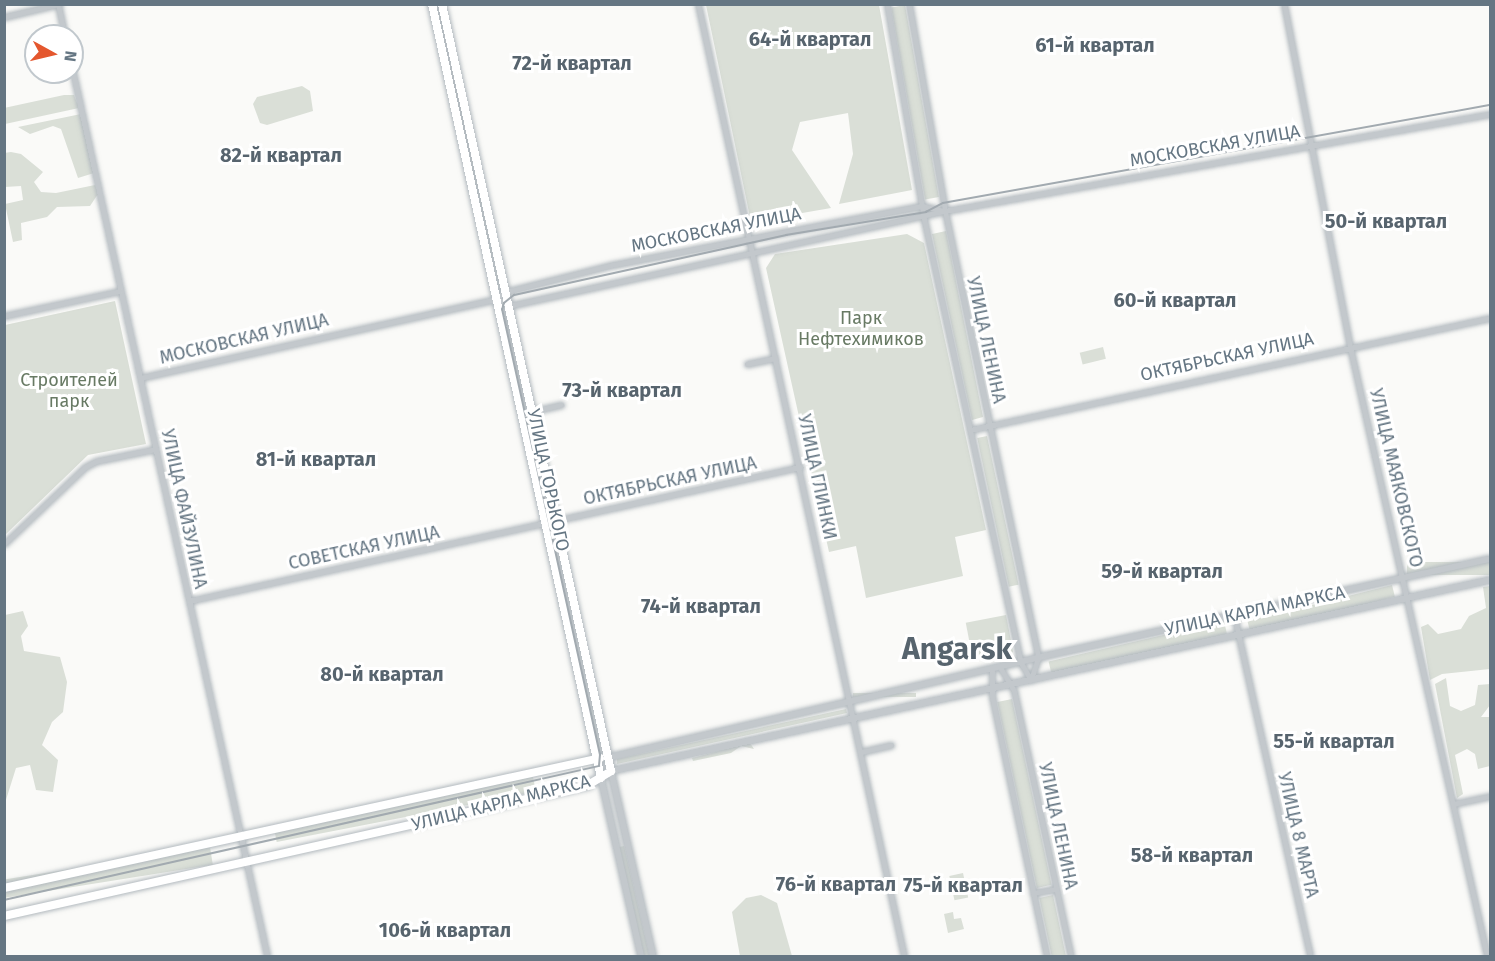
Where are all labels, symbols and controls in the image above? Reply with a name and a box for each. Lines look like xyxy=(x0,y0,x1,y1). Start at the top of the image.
north arrow xyxy=(24,24,84,84)
district label: 64-й квартал xyxy=(749,27,871,51)
district label: 61-й квартал xyxy=(1035,33,1155,57)
text: N xyxy=(60,50,80,63)
district label: 72-й квартал xyxy=(512,51,632,75)
street label: МОСКОВСКАЯ УЛИЦА xyxy=(1128,120,1302,172)
district label: 82-й квартал xyxy=(220,143,342,167)
street label: МОСКОВСКАЯ УЛИЦА xyxy=(629,203,803,257)
district label: 50-й квартал xyxy=(1325,209,1447,233)
street label: УЛИЦА ЛЕНИНА xyxy=(962,275,1010,405)
district label: 60-й квартал xyxy=(1114,288,1236,312)
park label: Парк Нефтехимиков xyxy=(798,308,924,350)
street label: МОСКОВСКАЯ УЛИЦА xyxy=(158,309,330,369)
street label: ОКТЯБРЬСКАЯ УЛИЦА xyxy=(1138,328,1316,386)
park label: Строителей парк xyxy=(20,370,118,412)
district label: 73-й квартал xyxy=(562,378,682,402)
street label: УЛИЦА МАЯКОВСКОГО xyxy=(1365,386,1427,570)
street label: УЛИЦА ГОРЬКОГО xyxy=(522,407,574,553)
street label: УЛИЦА ГЛИНКИ xyxy=(793,412,841,542)
street label: УЛИЦА ФАЙЗУЛИНА xyxy=(157,427,211,591)
district label: 81-й квартал xyxy=(256,447,376,471)
street label: ОКТЯБРЬСКАЯ УЛИЦА xyxy=(581,452,759,510)
street label: СОВЕТСКАЯ УЛИЦА xyxy=(287,521,441,575)
district label: 59-й квартал xyxy=(1101,559,1223,583)
street label: УЛИЦА КАРЛА МАРКСА xyxy=(1163,581,1347,641)
district label: 74-й квартал xyxy=(641,594,761,618)
district label: Angarsk xyxy=(902,631,1012,667)
district label: 80-й квартал xyxy=(320,662,444,686)
district label: 55-й квартал xyxy=(1273,729,1395,753)
street label: УЛИЦА ЛЕНИНА xyxy=(1034,761,1082,891)
street label: УЛИЦА КАРЛА МАРКСА xyxy=(409,770,593,836)
street label: УЛИЦА 8 МАРТА xyxy=(1273,770,1323,900)
district label: 58-й квартал xyxy=(1131,843,1253,867)
district label: 76-й квартал xyxy=(776,872,896,896)
district label: 75-й квартал xyxy=(903,873,1023,897)
district label: 106-й квартал xyxy=(379,918,511,942)

